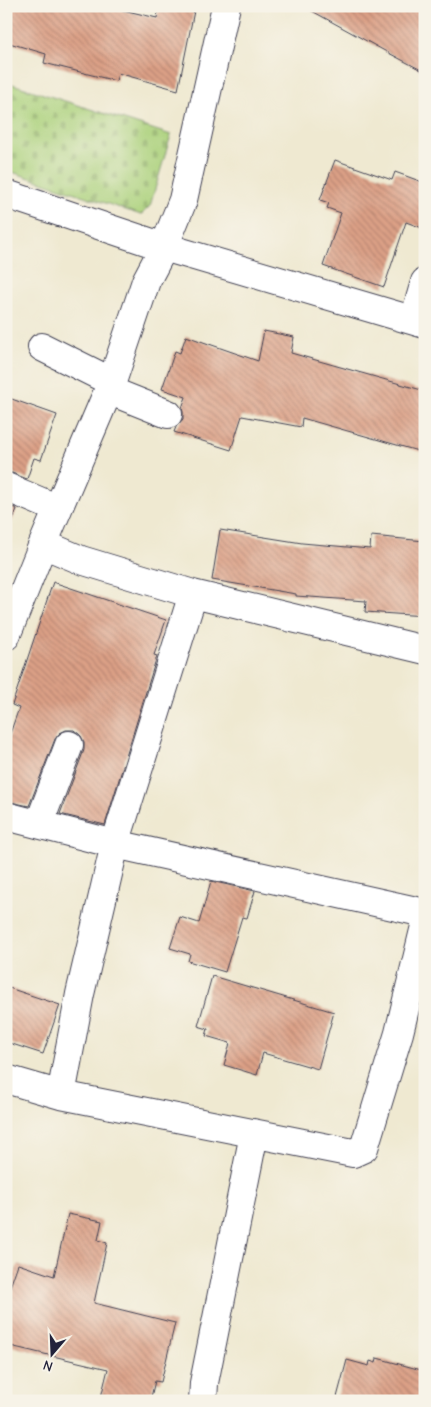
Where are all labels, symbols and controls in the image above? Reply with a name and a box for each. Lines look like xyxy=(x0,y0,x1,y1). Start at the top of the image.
north arrow xyxy=(28,1330,78,1380)
text: N xyxy=(41,1356,55,1375)

